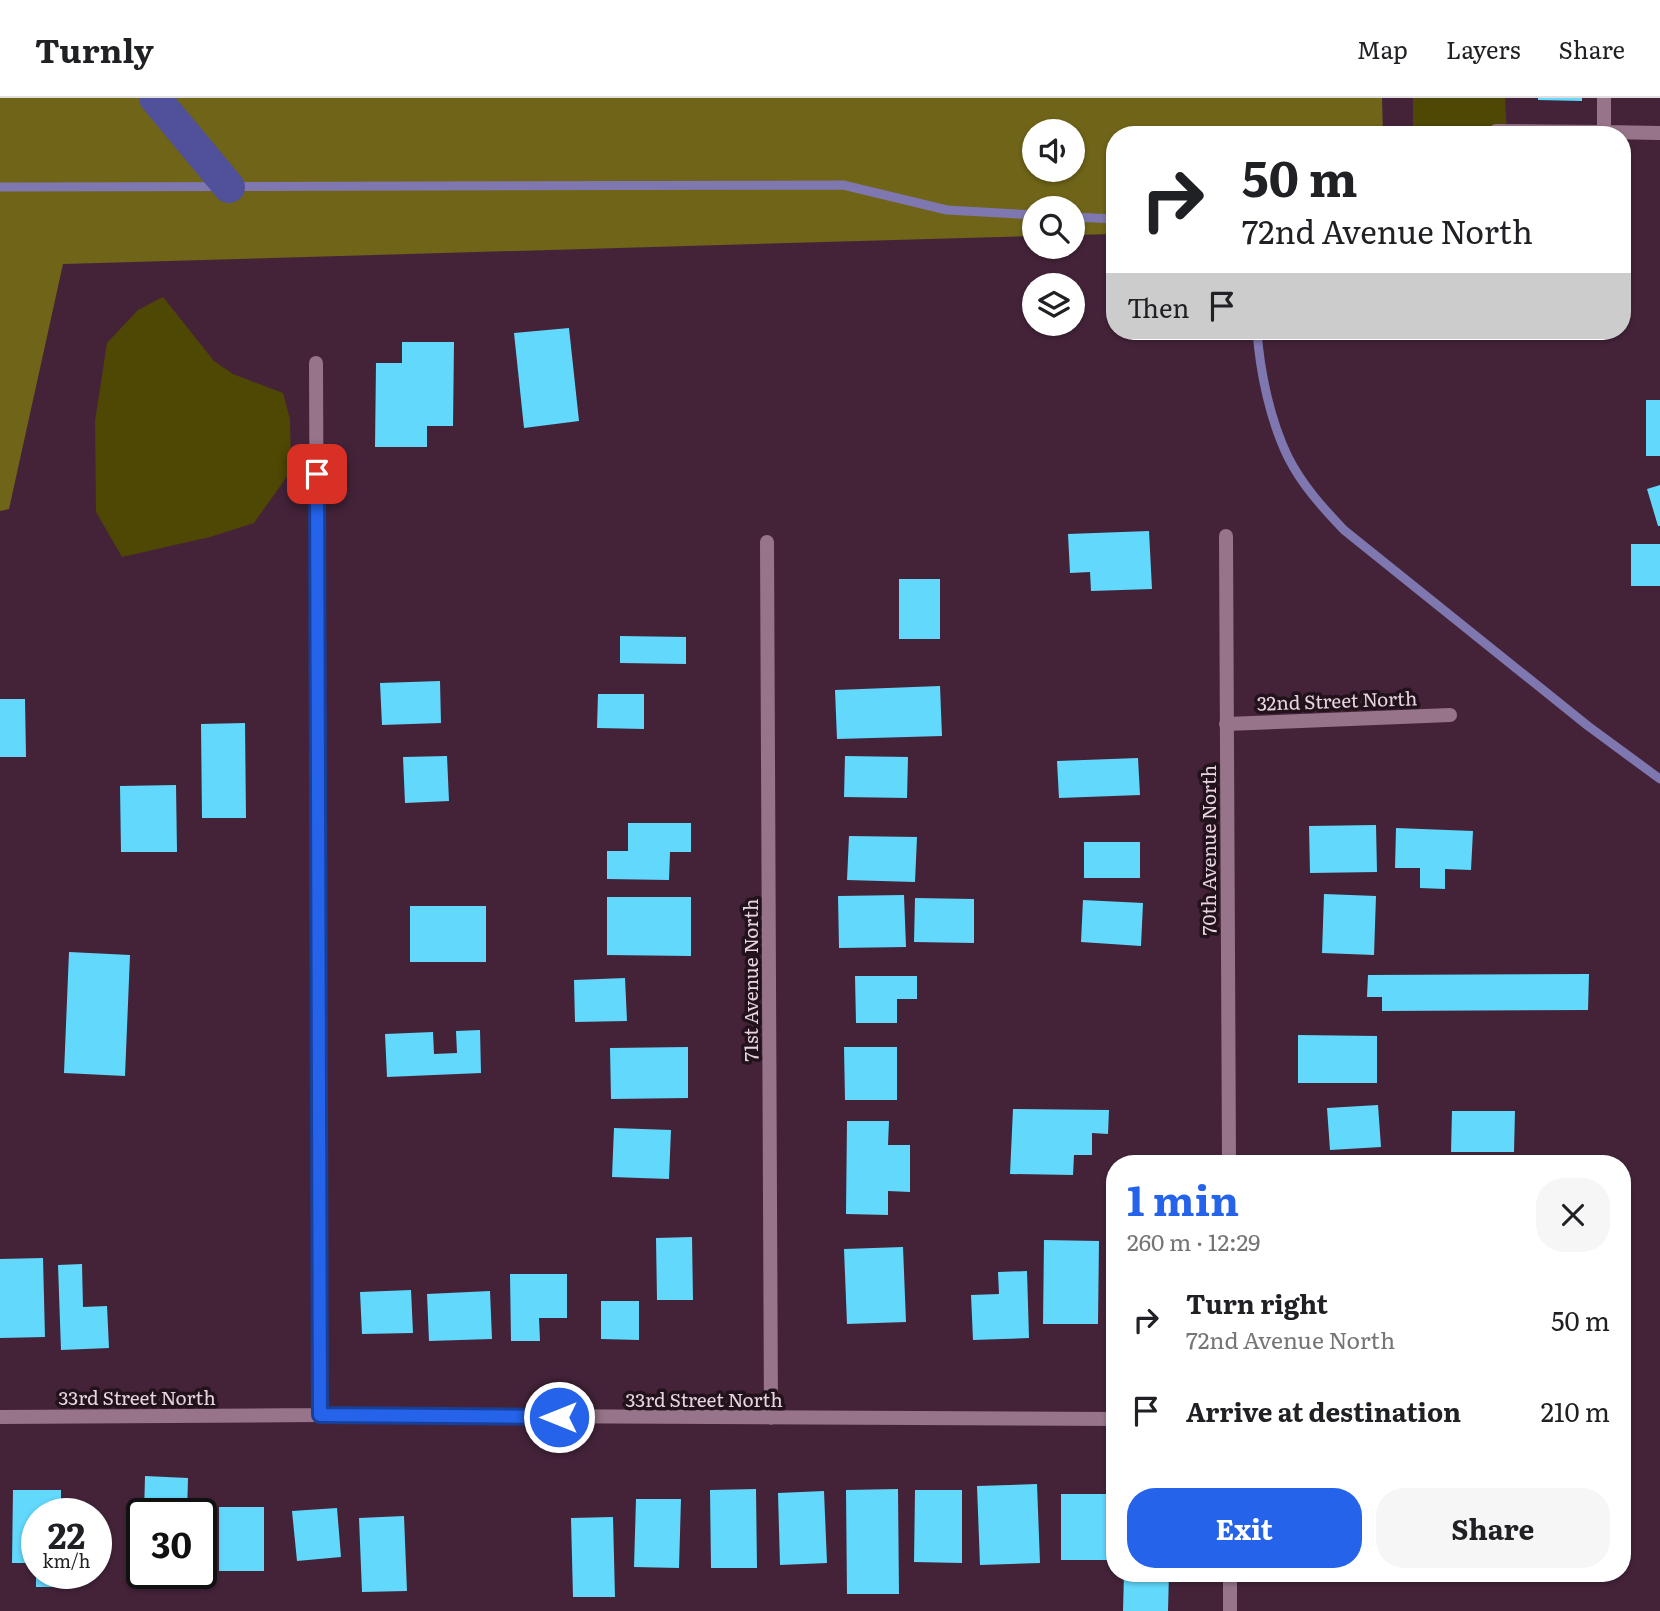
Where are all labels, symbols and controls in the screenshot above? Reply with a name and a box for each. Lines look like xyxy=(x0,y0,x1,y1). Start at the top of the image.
text: Turnly xyxy=(35,24,154,73)
text: Map xyxy=(1357,31,1408,66)
text: Layers xyxy=(1446,31,1520,66)
text: Share xyxy=(1558,31,1625,66)
map controls xyxy=(1022,119,1085,336)
button: sound xyxy=(1022,119,1085,182)
text: 50 m xyxy=(1242,139,1358,212)
icon: right xyxy=(1127,154,1218,245)
button: search xyxy=(1022,196,1085,259)
text: 72nd Avenue North xyxy=(1242,206,1533,254)
button: layers xyxy=(1022,273,1085,336)
text: Then xyxy=(1127,287,1189,326)
icon: arrive xyxy=(1203,287,1241,325)
pin xyxy=(287,444,347,504)
icon: arrive xyxy=(298,455,336,493)
street label: 32nd Street North xyxy=(1256,683,1418,717)
street label: 70th Avenue North xyxy=(1194,765,1222,935)
street label: 71st Avenue North xyxy=(736,899,764,1061)
text: 1 min xyxy=(1127,1167,1239,1229)
button: close xyxy=(1536,1178,1610,1252)
text: 260 m · 12:29 xyxy=(1127,1224,1260,1258)
text: Turn right xyxy=(1186,1283,1328,1322)
text: 50 m xyxy=(1551,1300,1610,1339)
icon: right xyxy=(1127,1301,1165,1339)
text: 72nd Avenue North xyxy=(1186,1322,1395,1356)
position arrow xyxy=(522,1380,596,1454)
street label: 33rd Street North xyxy=(58,1383,216,1411)
street label: 33rd Street North xyxy=(625,1385,783,1413)
text: Arrive at destination xyxy=(1186,1391,1461,1430)
text: 210 m xyxy=(1541,1391,1610,1430)
icon: arrive xyxy=(1127,1392,1165,1430)
button: Exit xyxy=(1127,1488,1362,1568)
button: Share xyxy=(1376,1488,1610,1568)
speed limit sign: 30 xyxy=(126,1498,217,1589)
text: 22 xyxy=(48,1508,85,1560)
text: km/h xyxy=(43,1547,90,1574)

